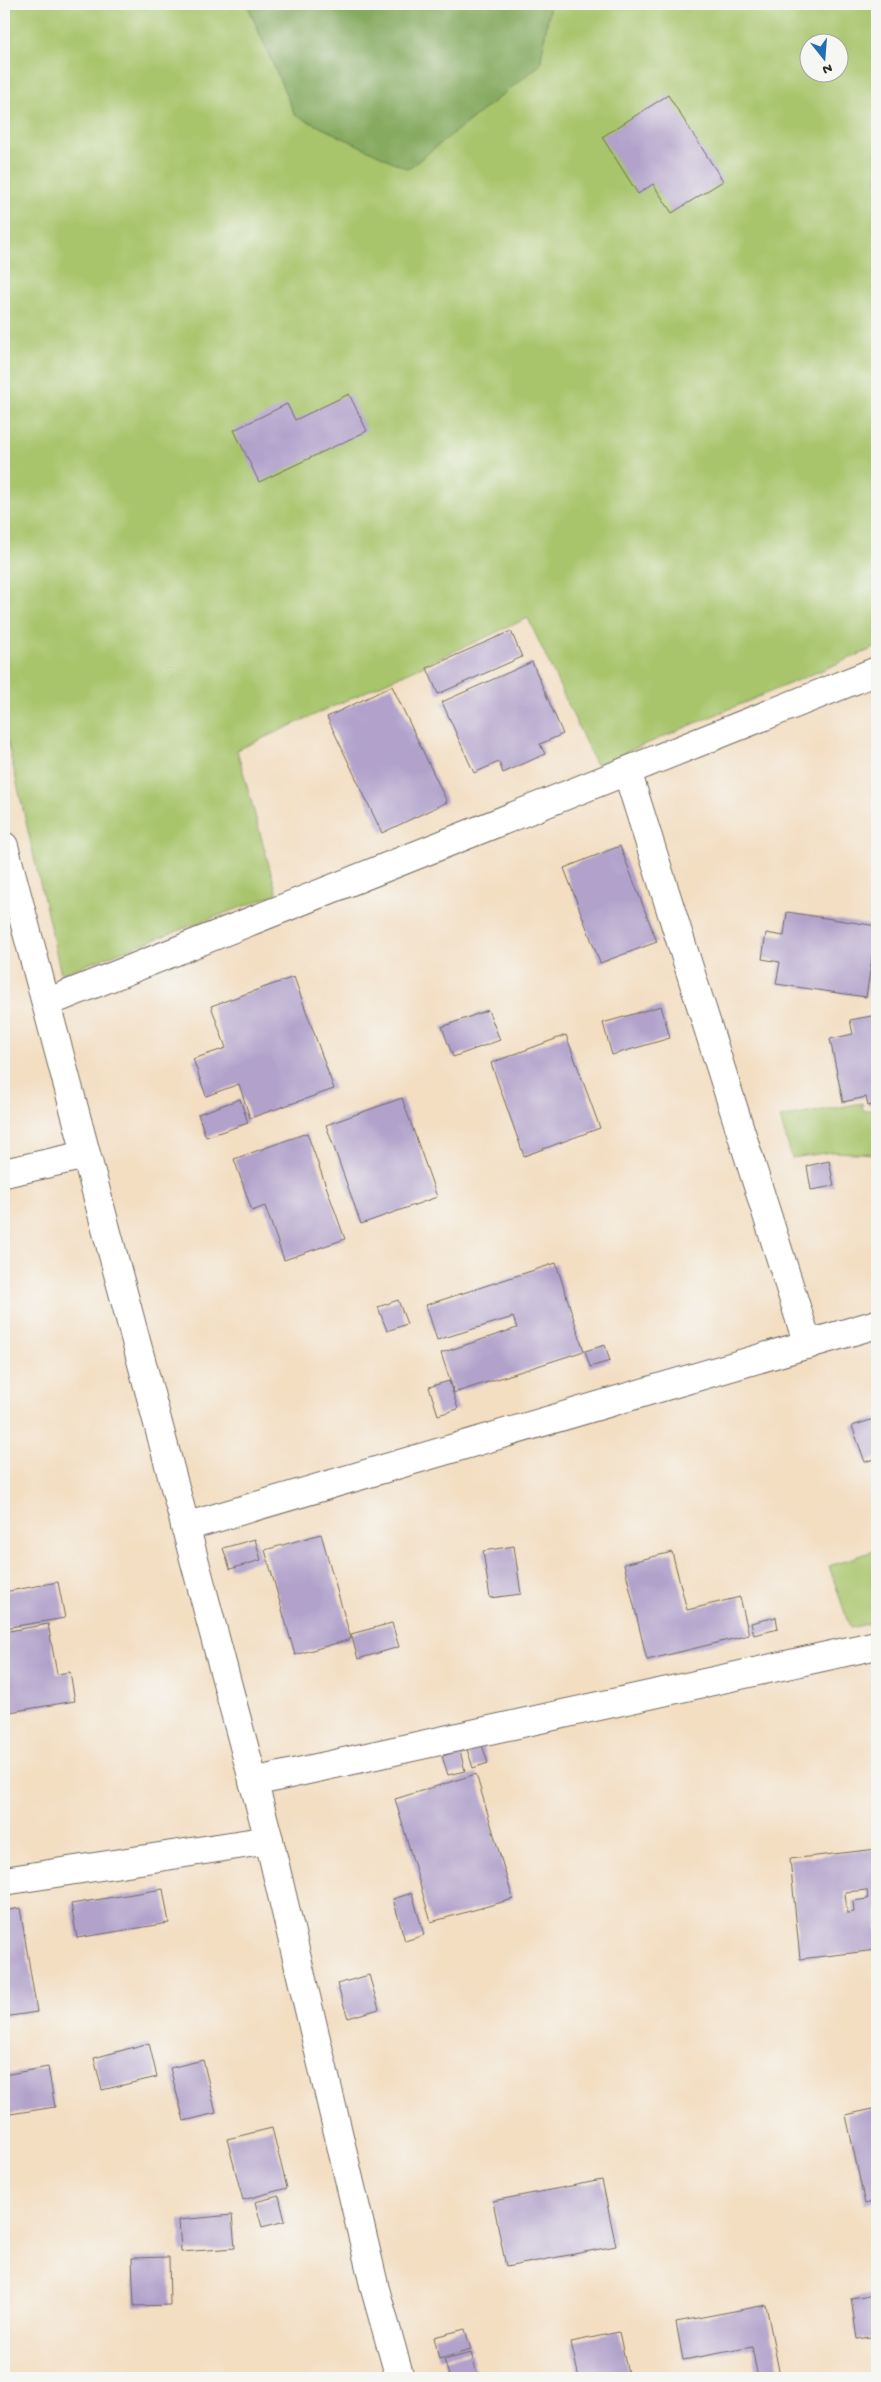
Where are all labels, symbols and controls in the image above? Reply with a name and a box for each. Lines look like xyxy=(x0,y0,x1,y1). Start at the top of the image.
north arrow xyxy=(798,32,848,82)
text: N xyxy=(820,59,834,78)

